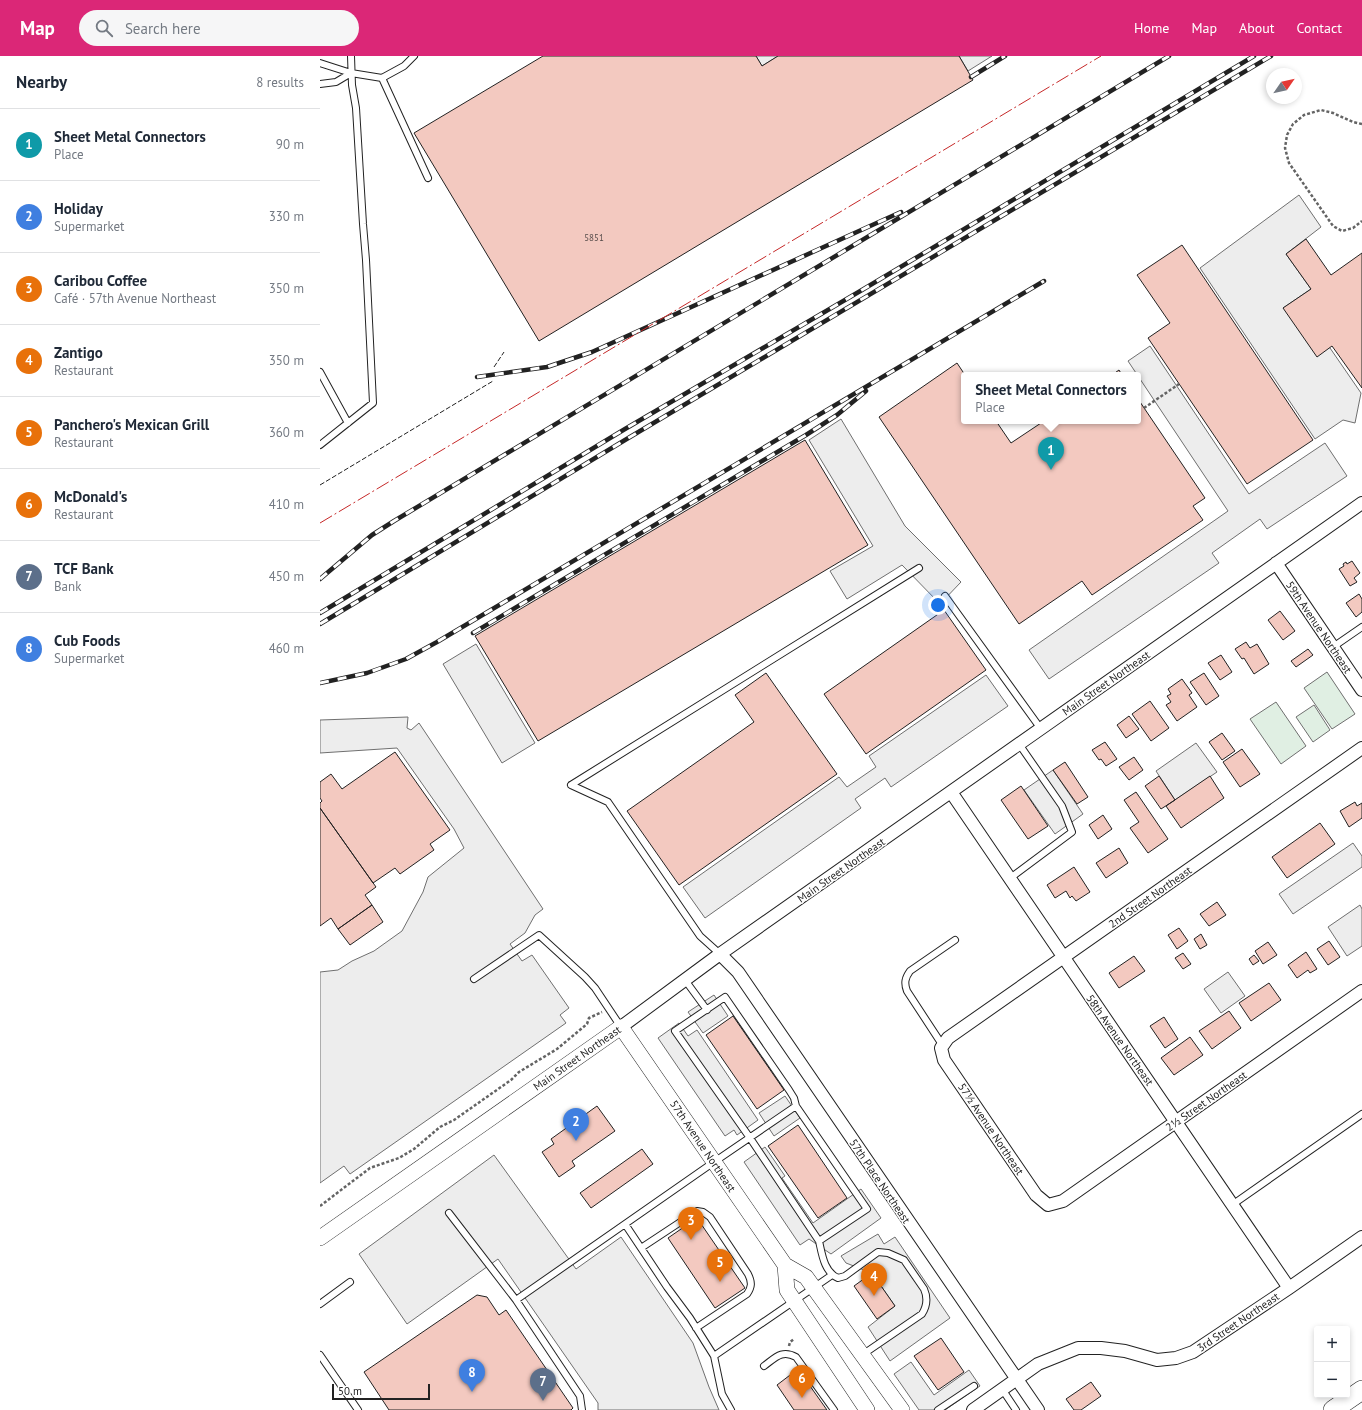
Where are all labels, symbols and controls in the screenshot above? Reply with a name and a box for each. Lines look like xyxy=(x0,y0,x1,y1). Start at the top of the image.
search box xyxy=(79,10,359,46)
text: Map xyxy=(20,16,55,40)
icon: search xyxy=(93,17,115,39)
text: Search here xyxy=(125,19,201,38)
text: Home xyxy=(1134,19,1169,37)
text: Map xyxy=(1191,19,1217,37)
text: About xyxy=(1239,19,1275,37)
text: Contact xyxy=(1297,19,1342,37)
north arrow xyxy=(1266,68,1302,104)
text: Nearby xyxy=(16,71,67,93)
text: 8 results xyxy=(256,74,304,91)
text: Sheet Metal Connectors xyxy=(54,127,206,146)
text: 1 xyxy=(25,136,33,153)
text: 90 m xyxy=(276,136,304,153)
text: Place xyxy=(54,146,84,163)
text: Holiday xyxy=(54,199,103,218)
text: 2 xyxy=(25,208,33,225)
text: 330 m xyxy=(269,208,304,225)
text: Supermarket xyxy=(54,218,124,235)
house number: 5851 xyxy=(584,232,604,243)
text: Caribou Coffee xyxy=(54,271,147,290)
text: 3 xyxy=(25,280,33,297)
text: 350 m xyxy=(269,280,304,297)
text: Café · 57th Avenue Northeast xyxy=(54,290,216,307)
text: Zantigo xyxy=(54,343,103,362)
text: 4 xyxy=(25,352,33,369)
text: 350 m xyxy=(269,352,304,369)
text: Restaurant xyxy=(54,362,113,379)
popup xyxy=(961,372,1141,424)
text: Sheet Metal Connectors xyxy=(975,380,1127,399)
text: Place xyxy=(975,399,1005,416)
text: Panchero's Mexican Grill xyxy=(54,415,209,434)
text: 5 xyxy=(25,424,33,441)
text: 360 m xyxy=(269,424,304,441)
text: Restaurant xyxy=(54,434,113,451)
pin: 1 xyxy=(1038,437,1064,470)
text: McDonald's xyxy=(54,487,127,506)
text: 6 xyxy=(25,496,33,513)
text: 410 m xyxy=(269,496,304,513)
text: Restaurant xyxy=(54,506,113,523)
text: TCF Bank xyxy=(54,559,114,578)
text: 7 xyxy=(25,568,33,585)
text: 450 m xyxy=(269,568,304,585)
text: Bank xyxy=(54,578,81,595)
street label: 59th Avenue Northeast xyxy=(1283,578,1355,676)
your location xyxy=(928,595,948,615)
text: Cub Foods xyxy=(54,631,120,650)
text: 8 xyxy=(25,640,33,657)
text: 460 m xyxy=(269,640,304,657)
street label: Main Street Northeast xyxy=(1060,647,1153,718)
text: Supermarket xyxy=(54,650,124,667)
street label: Main Street Northeast xyxy=(795,834,888,905)
street label: 2nd Street Northeast xyxy=(1106,863,1195,931)
street label: 58th Avenue Northeast xyxy=(1083,992,1157,1089)
street label: Main Street Northeast xyxy=(531,1022,624,1093)
street label: 2½ Street Northeast xyxy=(1163,1068,1249,1134)
street label: 57½ Avenue Northeast xyxy=(955,1080,1027,1178)
street label: 57th Avenue Northeast xyxy=(667,1097,739,1195)
pin: 2 xyxy=(563,1108,589,1141)
street label: 57th Place Northeast xyxy=(847,1136,914,1226)
pin: 3 xyxy=(678,1207,704,1240)
pin: 5 xyxy=(707,1249,733,1282)
pin: 4 xyxy=(861,1263,887,1296)
street label: 3rd Street Northeast xyxy=(1194,1289,1282,1355)
map controls xyxy=(1314,1326,1350,1398)
button: + xyxy=(1314,1326,1350,1362)
pin: 8 xyxy=(459,1359,485,1392)
button: − xyxy=(1314,1362,1350,1398)
pin: 6 xyxy=(789,1365,815,1398)
pin: 7 xyxy=(530,1368,556,1401)
scale bar xyxy=(332,1382,430,1401)
text: 50 m xyxy=(338,1384,362,1398)

